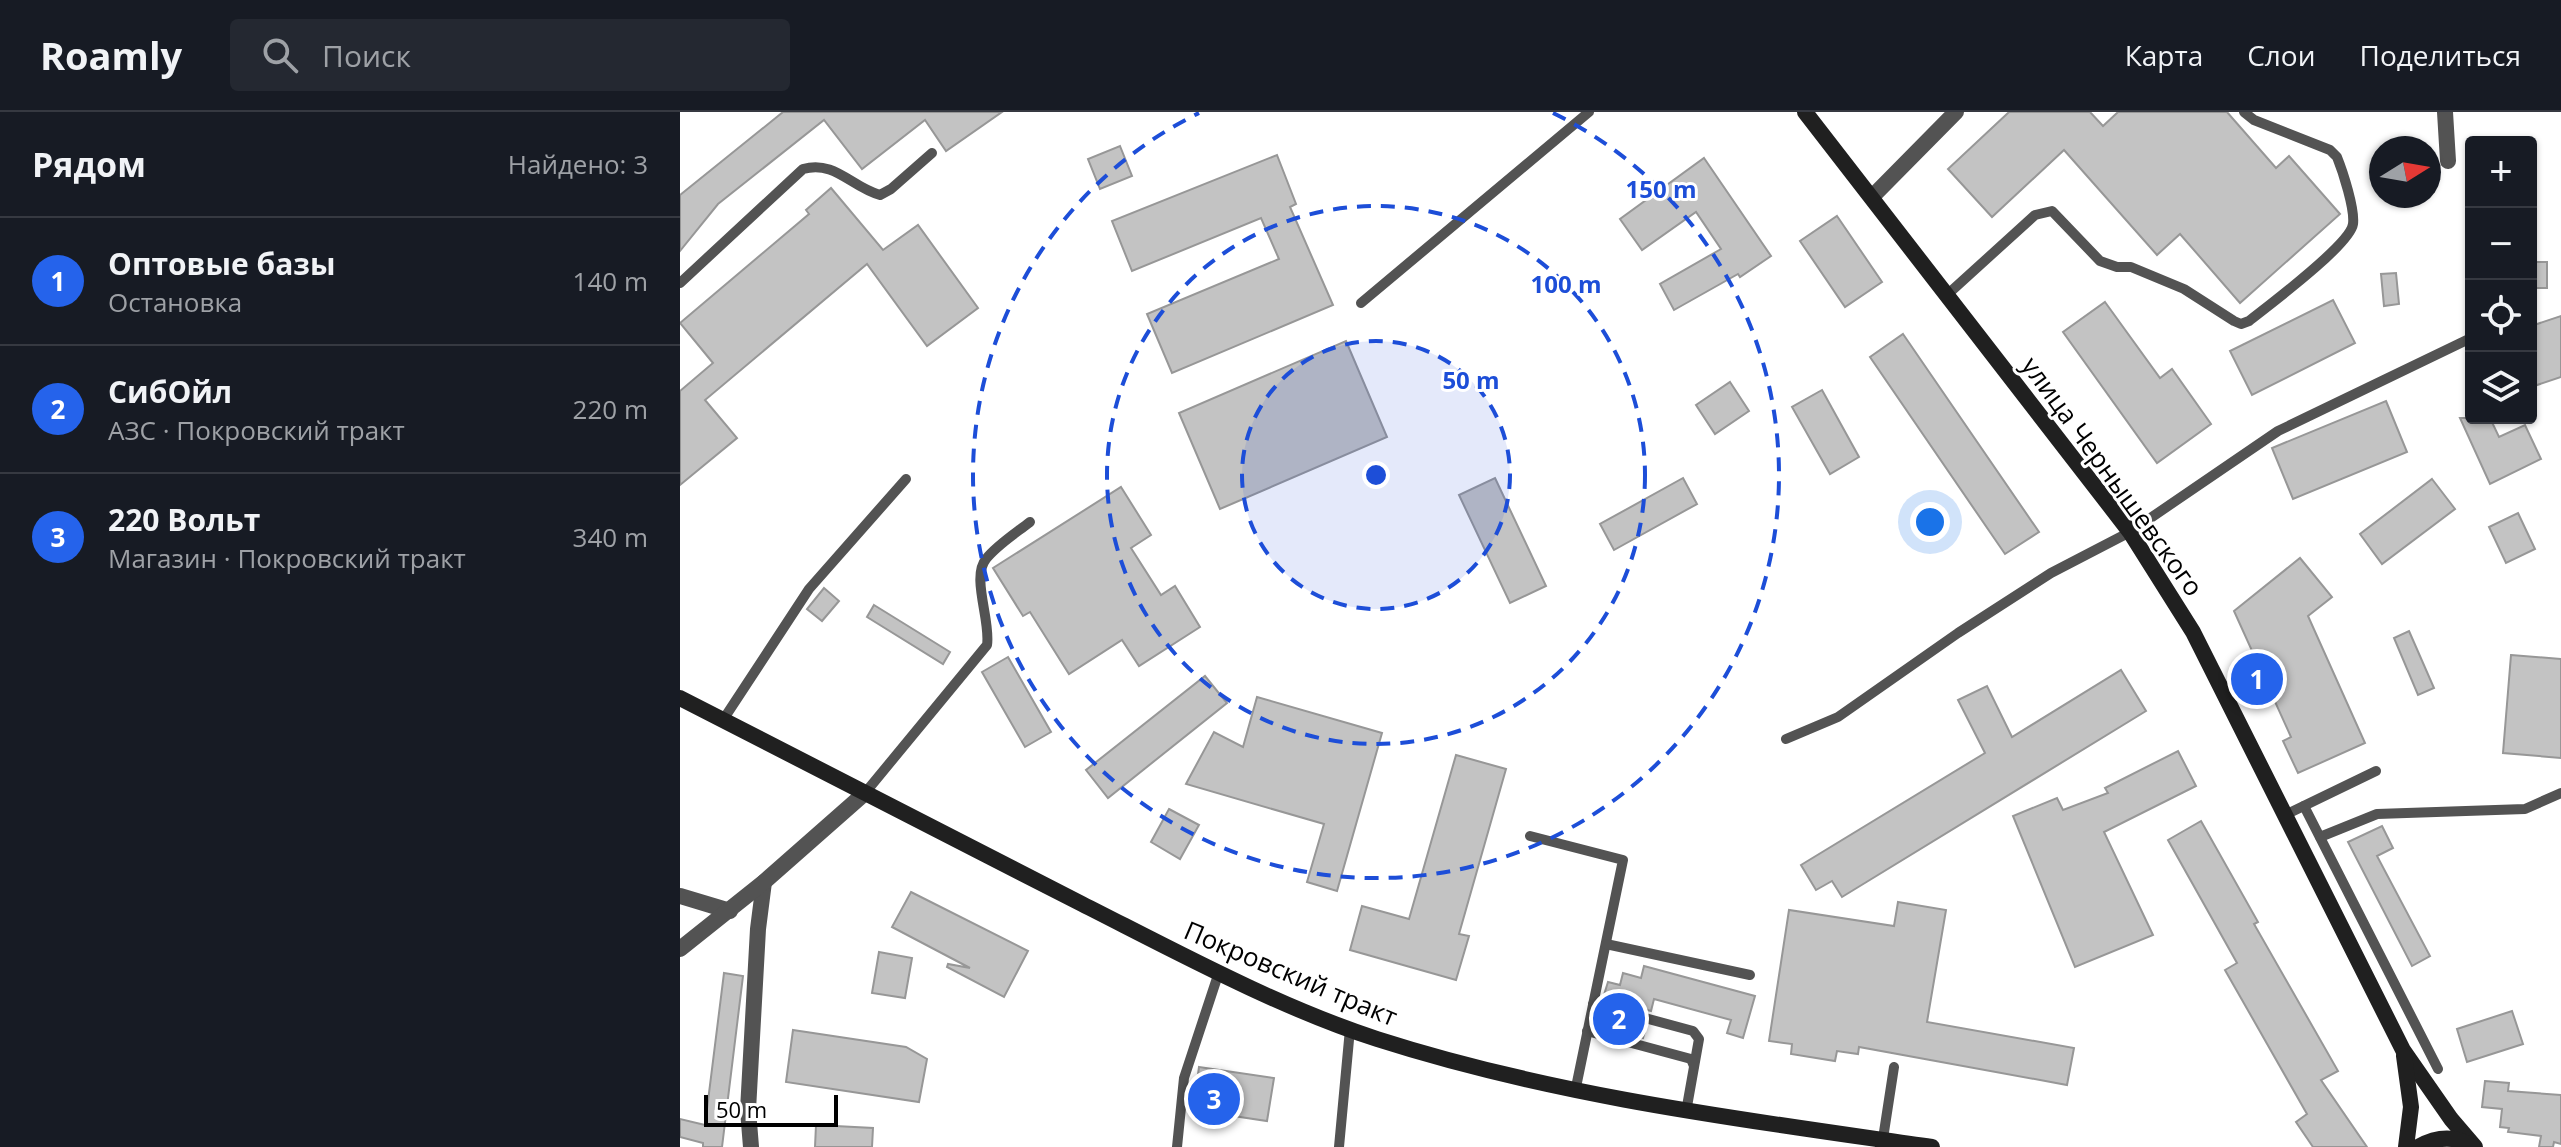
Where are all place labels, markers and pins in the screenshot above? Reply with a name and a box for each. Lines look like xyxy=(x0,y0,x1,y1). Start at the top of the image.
centre of rings xyxy=(1362,461,1390,489)
pin: 1 xyxy=(2231,649,2283,709)
pin: 2 xyxy=(1593,989,1645,1049)
pin: 3 xyxy=(1188,1069,1240,1129)

